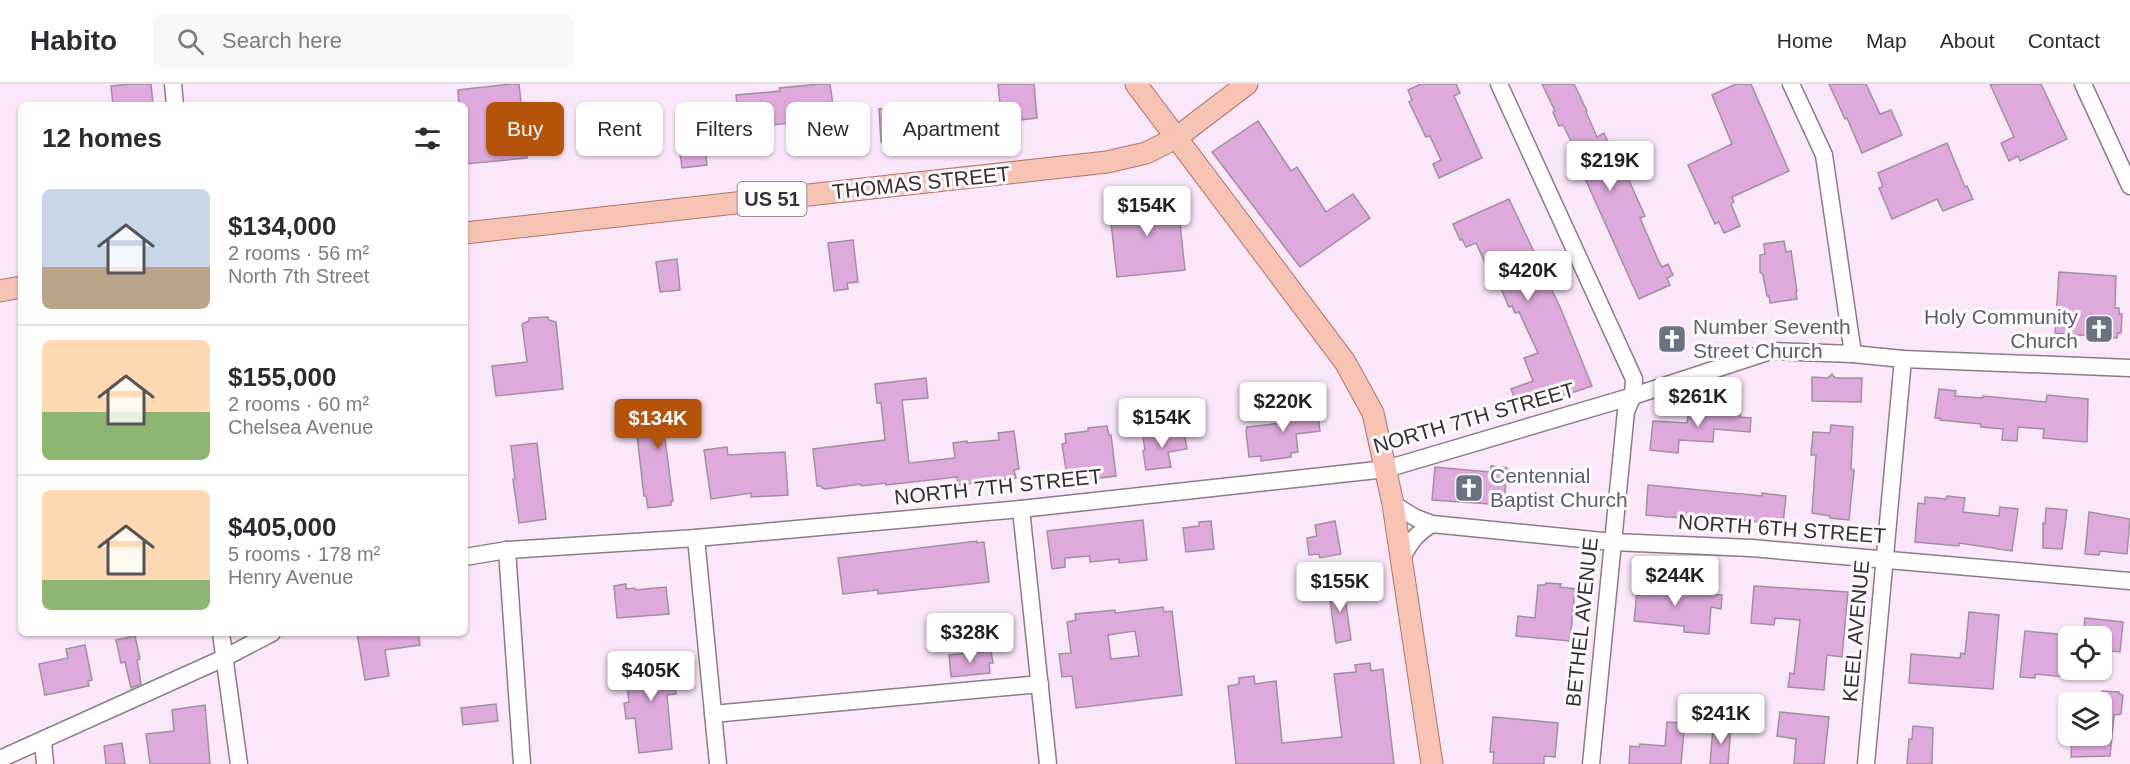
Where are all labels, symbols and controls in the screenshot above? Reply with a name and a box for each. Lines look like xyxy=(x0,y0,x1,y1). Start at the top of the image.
search box xyxy=(153,14,573,68)
text: Habito xyxy=(30,25,117,56)
icon: search xyxy=(174,25,207,58)
text: Search here xyxy=(222,28,342,53)
text: Home xyxy=(1777,29,1833,52)
text: Map xyxy=(1866,29,1907,52)
text: About xyxy=(1940,29,1995,52)
text: Contact xyxy=(2028,29,2100,52)
chip: Buy xyxy=(486,102,564,156)
chip: Rent xyxy=(576,102,663,156)
chip: Filters xyxy=(675,102,774,156)
chip: New xyxy=(786,102,870,156)
chip: Apartment xyxy=(882,102,1021,156)
icon: filters xyxy=(411,122,444,155)
text: 12 homes xyxy=(42,123,162,153)
pin: $219K xyxy=(1568,141,1652,192)
text: $219K xyxy=(1581,149,1639,171)
street label: THOMAS STREET xyxy=(831,162,1011,203)
road number: US 51 xyxy=(738,182,806,216)
pin: $154K xyxy=(1105,186,1189,237)
text: $154K xyxy=(1118,194,1176,216)
text: $134,000 xyxy=(228,211,336,241)
icon: home xyxy=(90,213,162,285)
text: 2 rooms · 56 m² xyxy=(228,242,369,264)
pin: $420K xyxy=(1486,251,1570,302)
text: $420K xyxy=(1499,259,1557,281)
text: North 7th Street xyxy=(228,265,369,287)
place label: Holy Community Church xyxy=(1924,305,2078,352)
church icon: Holy Community Church xyxy=(2083,313,2115,345)
place label: Number Seventh Street Church xyxy=(1693,315,1851,362)
church icon: Number Seventh Street Church xyxy=(1656,323,1688,355)
text: $155,000 xyxy=(228,362,336,392)
icon: home xyxy=(90,364,162,436)
pin: $261K xyxy=(1656,377,1740,428)
street label: NORTH 7TH STREET xyxy=(1370,378,1577,457)
pin: $220K xyxy=(1241,382,1325,433)
text: $261K xyxy=(1669,385,1727,407)
text: $220K xyxy=(1254,390,1312,412)
text: 2 rooms · 60 m² xyxy=(228,393,369,415)
pin: $154K xyxy=(1120,398,1204,449)
pin: $134K xyxy=(616,399,700,450)
text: $154K xyxy=(1133,406,1191,428)
text: $134K xyxy=(629,407,687,429)
text: Chelsea Avenue xyxy=(228,416,373,438)
street label: NORTH 7TH STREET xyxy=(893,464,1103,509)
place label: Centennial Baptist Church xyxy=(1490,464,1628,511)
church icon: Centennial Baptist Church xyxy=(1453,472,1485,504)
street label: NORTH 6TH STREET xyxy=(1677,510,1887,547)
text: $405,000 xyxy=(228,512,336,542)
icon: home xyxy=(90,514,162,586)
street label: BETHEL AVENUE xyxy=(1561,536,1602,708)
text: 5 rooms · 178 m² xyxy=(228,543,380,565)
pin: $244K xyxy=(1633,556,1717,607)
street label: KEEL AVENUE xyxy=(1838,559,1873,703)
pin: $155K xyxy=(1298,562,1382,613)
text: $244K xyxy=(1646,564,1704,586)
text: Henry Avenue xyxy=(228,566,353,588)
text: $155K xyxy=(1311,570,1369,592)
pin: $328K xyxy=(928,613,1012,664)
text: $328K xyxy=(941,621,999,643)
map controls xyxy=(2058,626,2112,746)
button: locate xyxy=(2058,626,2112,680)
pin: $405K xyxy=(609,651,693,702)
text: $405K xyxy=(622,659,680,681)
button: layers xyxy=(2058,692,2112,746)
pin: $241K xyxy=(1679,694,1763,745)
text: $241K xyxy=(1692,702,1750,724)

